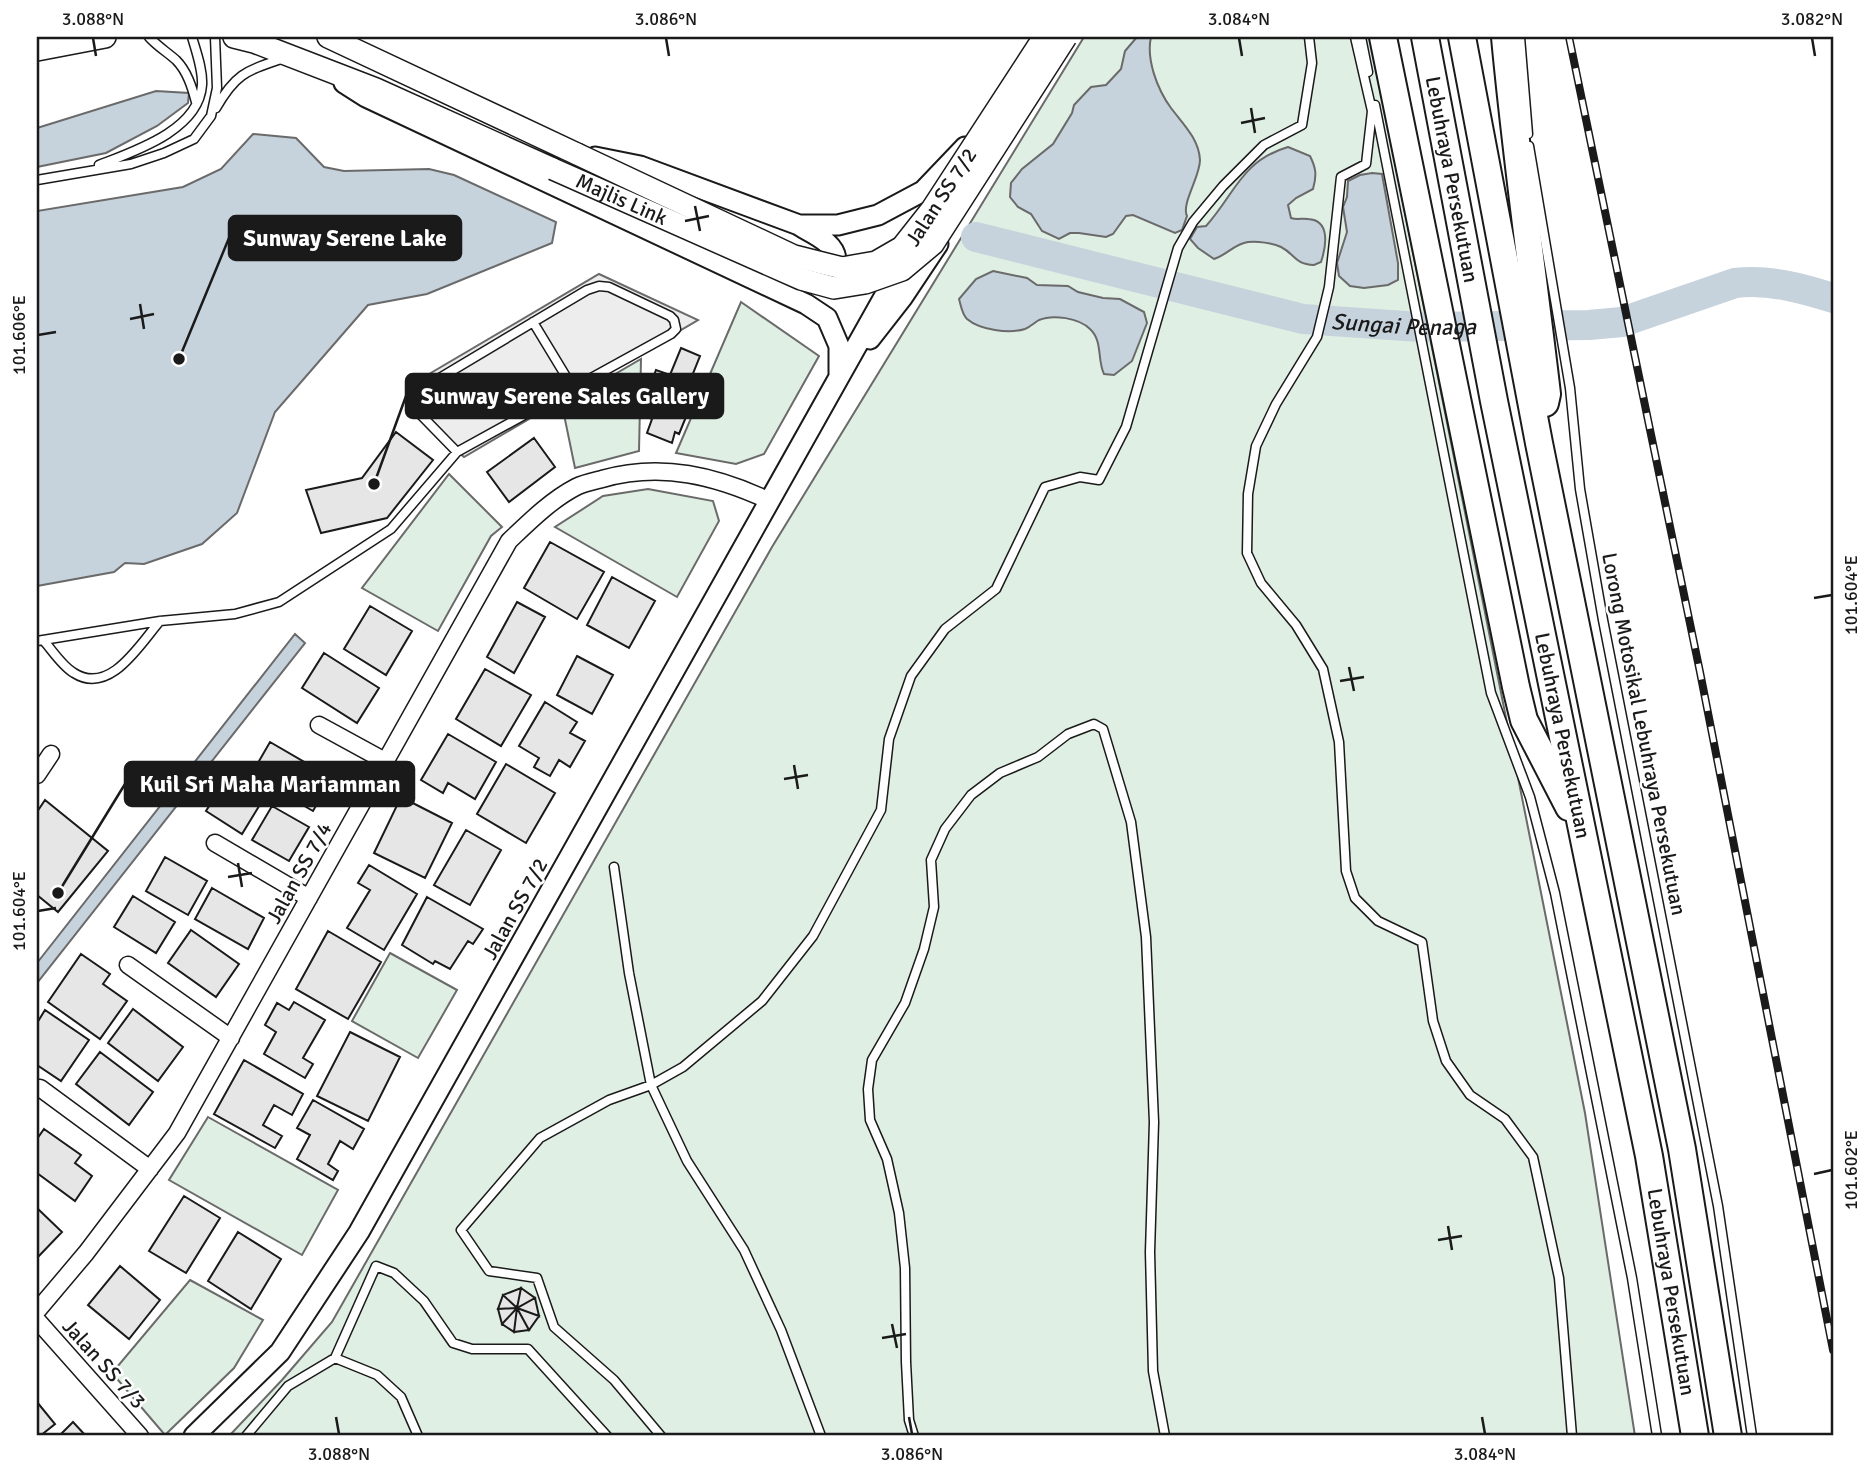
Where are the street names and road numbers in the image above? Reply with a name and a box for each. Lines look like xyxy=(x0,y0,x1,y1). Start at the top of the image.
street label: Lebuhraya Persekutuan xyxy=(1420,74,1484,285)
street label: Jalan SS 7/2 xyxy=(900,143,982,251)
street label: Majlis Link xyxy=(572,168,672,231)
street label: Lorong Motosikal Lebuhraya Persekutuan xyxy=(1596,550,1692,918)
street label: Lebuhraya Persekutuan xyxy=(1529,630,1597,841)
street label: Jalan SS 7/4 xyxy=(260,818,338,928)
street label: Jalan SS 7/2 xyxy=(476,854,554,964)
street label: Lebuhraya Persekutuan xyxy=(1642,1186,1701,1398)
street label: Jalan SS 7/3 xyxy=(57,1314,151,1414)

